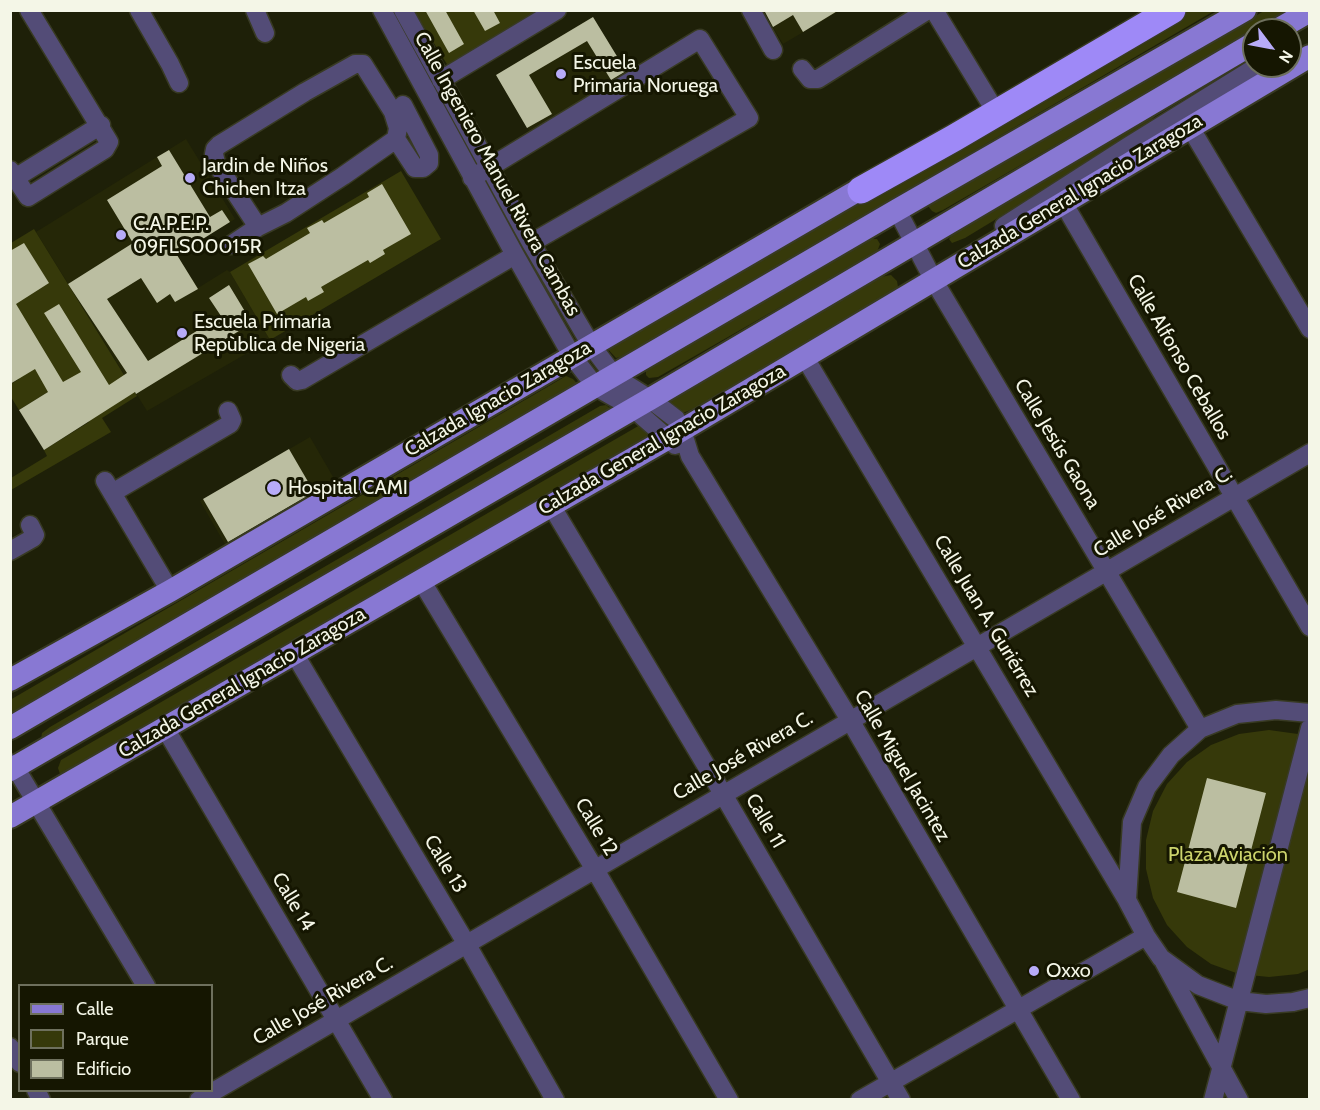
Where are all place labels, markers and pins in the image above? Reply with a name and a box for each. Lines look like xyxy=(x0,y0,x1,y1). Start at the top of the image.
place label: Escuela Primaria Noruega xyxy=(573,51,718,98)
marker: Escuela Primaria Noruega xyxy=(554,67,568,81)
place label: Jardin de Niños Chichen Itza xyxy=(202,154,328,201)
marker: Jardin de Niños Chichen Itza xyxy=(183,171,197,185)
place label: C.A.P.E.P. 09FLS00015R xyxy=(133,212,262,259)
marker: C.A.P.E.P. 09FLS00015R xyxy=(114,228,128,242)
place label: Escuela Primaria Repùblica de Nigeria xyxy=(194,310,365,357)
marker: Escuela Primaria Repùblica de Nigeria xyxy=(175,326,189,340)
place label: Hospital CAMI xyxy=(288,476,408,500)
marker: Hospital CAMI xyxy=(265,479,283,497)
place label: Oxxo xyxy=(1046,959,1091,983)
marker: Oxxo xyxy=(1027,964,1041,978)

